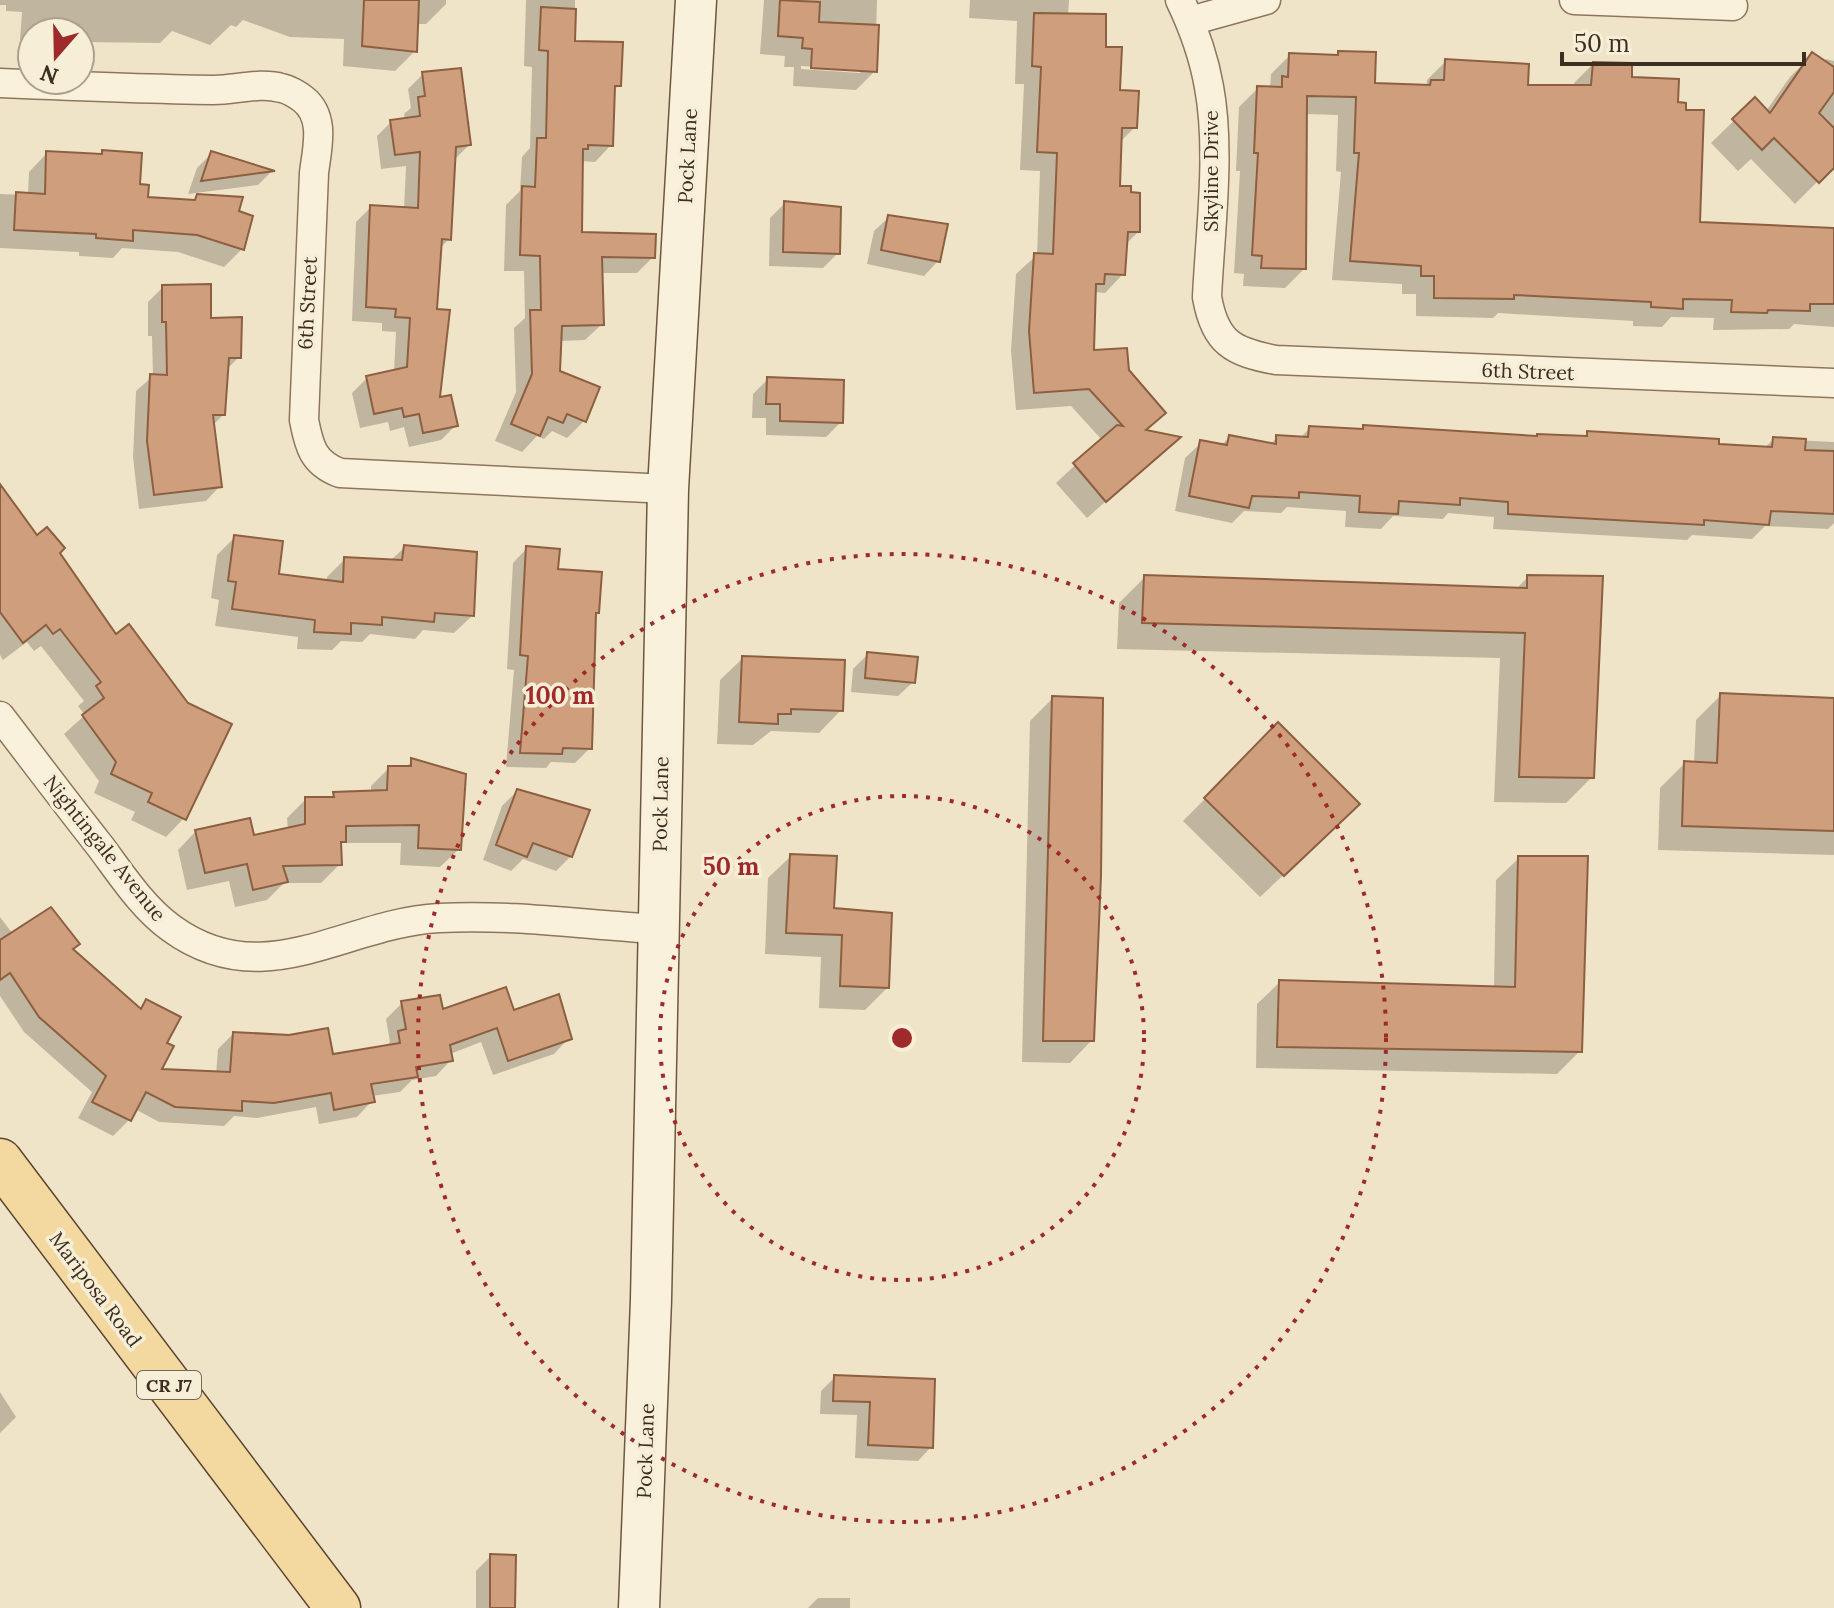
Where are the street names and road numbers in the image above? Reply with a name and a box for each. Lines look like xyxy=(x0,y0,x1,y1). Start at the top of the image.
street label: Pock Lane xyxy=(672,107,702,204)
street label: Skyline Drive xyxy=(1198,110,1223,232)
street label: 6th Street xyxy=(292,256,322,350)
street label: 6th Street xyxy=(1481,357,1575,385)
street label: Pock Lane xyxy=(647,756,673,852)
street label: Nightingale Avenue xyxy=(38,770,172,926)
street label: Mariposa Road xyxy=(45,1226,147,1352)
road number: CR J7 xyxy=(137,1371,201,1399)
street label: Pock Lane xyxy=(631,1403,659,1499)

